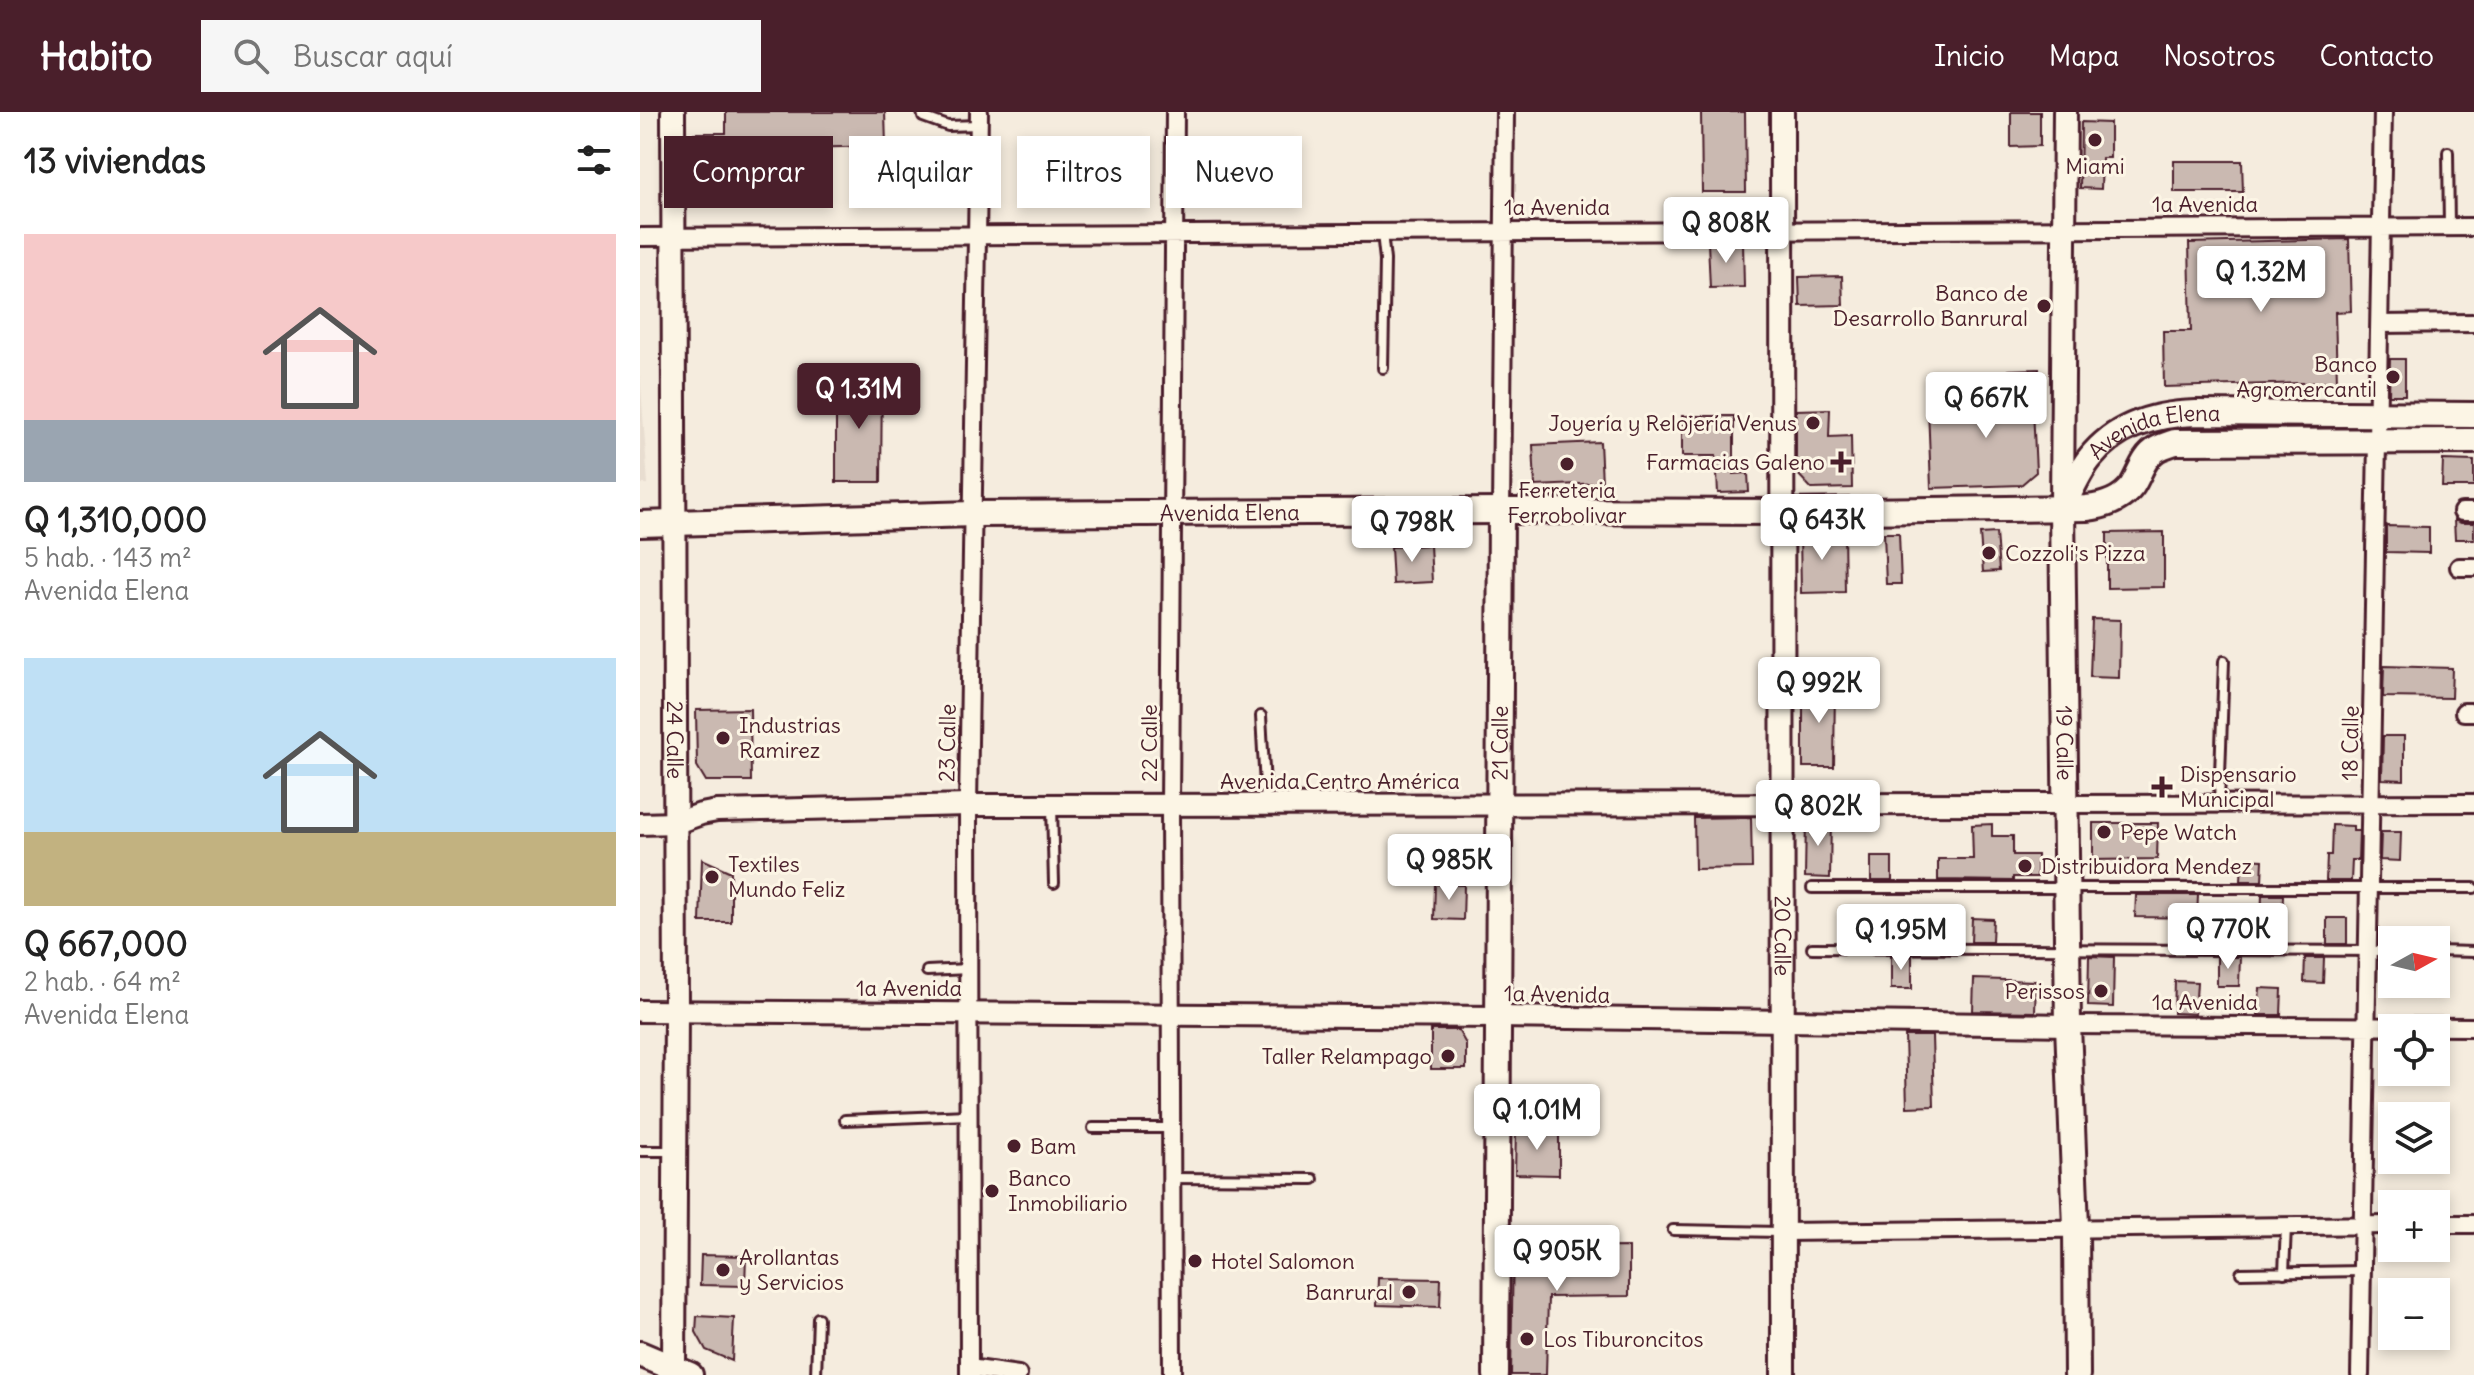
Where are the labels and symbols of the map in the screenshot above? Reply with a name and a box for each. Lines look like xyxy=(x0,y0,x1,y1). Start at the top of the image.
marker: Miami xyxy=(2086,131,2104,149)
place label: Miami xyxy=(2065,152,2125,180)
street label: 1a Avenida xyxy=(2152,190,2258,218)
street label: 1a Avenida xyxy=(1504,193,1610,221)
pin: Q 808K xyxy=(1661,197,1791,265)
pin: Q 1.32M xyxy=(2187,246,2335,314)
place label: Banco de Desarrollo Banrural xyxy=(1833,279,2028,332)
marker: Banco de Desarrollo Banrural xyxy=(2035,297,2053,315)
place label: Banco Agromercantil xyxy=(2236,350,2377,403)
pin: Q 1.31M xyxy=(785,363,933,431)
marker: Banco Agromercantil xyxy=(2384,368,2402,386)
pin: Q 667K xyxy=(1921,372,2051,440)
street label: Avenida Elena xyxy=(2082,399,2221,465)
place label: Joyería y Relojería Venus xyxy=(1548,409,1797,437)
marker: Joyería y Relojería Venus xyxy=(1804,414,1822,432)
place label: Farmacias Galeno xyxy=(1646,448,1825,476)
marker: Farmacias Galeno xyxy=(1832,453,1850,471)
marker: Ferreteria Ferrobolivar xyxy=(1558,455,1576,473)
place label: Ferreteria Ferrobolivar xyxy=(1507,476,1627,529)
pin: Q 643K xyxy=(1757,494,1887,562)
pin: Q 798K xyxy=(1347,496,1477,564)
street label: Avenida Elena xyxy=(1160,498,1300,527)
place label: Cozzoli's Pizza xyxy=(2005,539,2146,567)
marker: Cozzoli's Pizza xyxy=(1980,544,1998,562)
pin: Q 992K xyxy=(1754,657,1884,725)
street label: 24 Calle xyxy=(661,701,689,779)
street label: 23 Calle xyxy=(932,704,962,782)
street label: 22 Calle xyxy=(1135,704,1163,782)
street label: 19 Calle xyxy=(2050,705,2079,781)
street label: 18 Calle xyxy=(2335,705,2365,781)
street label: 21 Calle xyxy=(1485,706,1514,780)
place label: Industrias Ramirez xyxy=(739,711,841,764)
marker: Industrias Ramirez xyxy=(714,729,732,747)
place label: Dispensario Municipal xyxy=(2180,760,2297,813)
street label: Avenida Centro América xyxy=(1220,767,1460,795)
marker: Dispensario Municipal xyxy=(2151,776,2173,798)
pin: Q 802K xyxy=(1753,780,1883,848)
place label: Pepe Watch xyxy=(2120,818,2237,846)
marker: Pepe Watch xyxy=(2095,823,2113,841)
pin: Q 985K xyxy=(1384,834,1514,902)
place label: Textiles Mundo Feliz xyxy=(728,850,845,903)
place label: Distribuidora Mendez xyxy=(2041,852,2252,880)
marker: Distribuidora Mendez xyxy=(2016,857,2034,875)
marker: Textiles Mundo Feliz xyxy=(703,868,721,886)
street label: 20 Calle xyxy=(1769,896,1797,976)
pin: Q 770K xyxy=(2163,903,2293,971)
pin: Q 1.95M xyxy=(1827,904,1975,972)
north arrow xyxy=(2378,926,2450,998)
street label: 1a Avenida xyxy=(856,974,962,1002)
place label: Perissos xyxy=(2004,977,2085,1005)
street label: 1a Avenida xyxy=(1504,979,1610,1009)
marker: Perissos xyxy=(2092,982,2110,1000)
street label: 1a Avenida xyxy=(2152,988,2258,1016)
place label: Taller Relampago xyxy=(1262,1042,1432,1070)
marker: Taller Relampago xyxy=(1439,1047,1457,1065)
pin: Q 1.01M xyxy=(1463,1084,1611,1152)
place label: Bam xyxy=(1030,1132,1076,1160)
marker: Bam xyxy=(1005,1137,1023,1155)
place label: Banco Inmobiliario xyxy=(1008,1164,1128,1217)
marker: Banco Inmobiliario xyxy=(983,1182,1001,1200)
pin: Q 905K xyxy=(1492,1225,1622,1293)
place label: Arollantas y Servicios xyxy=(739,1243,844,1296)
place label: Hotel Salomon xyxy=(1211,1247,1355,1275)
marker: Hotel Salomon xyxy=(1186,1252,1204,1270)
marker: Arollantas y Servicios xyxy=(714,1261,732,1279)
place label: Banrural xyxy=(1305,1278,1393,1306)
marker: Banrural xyxy=(1400,1283,1418,1301)
place label: Los Tiburoncitos xyxy=(1543,1325,1704,1353)
marker: Los Tiburoncitos xyxy=(1518,1330,1536,1348)

